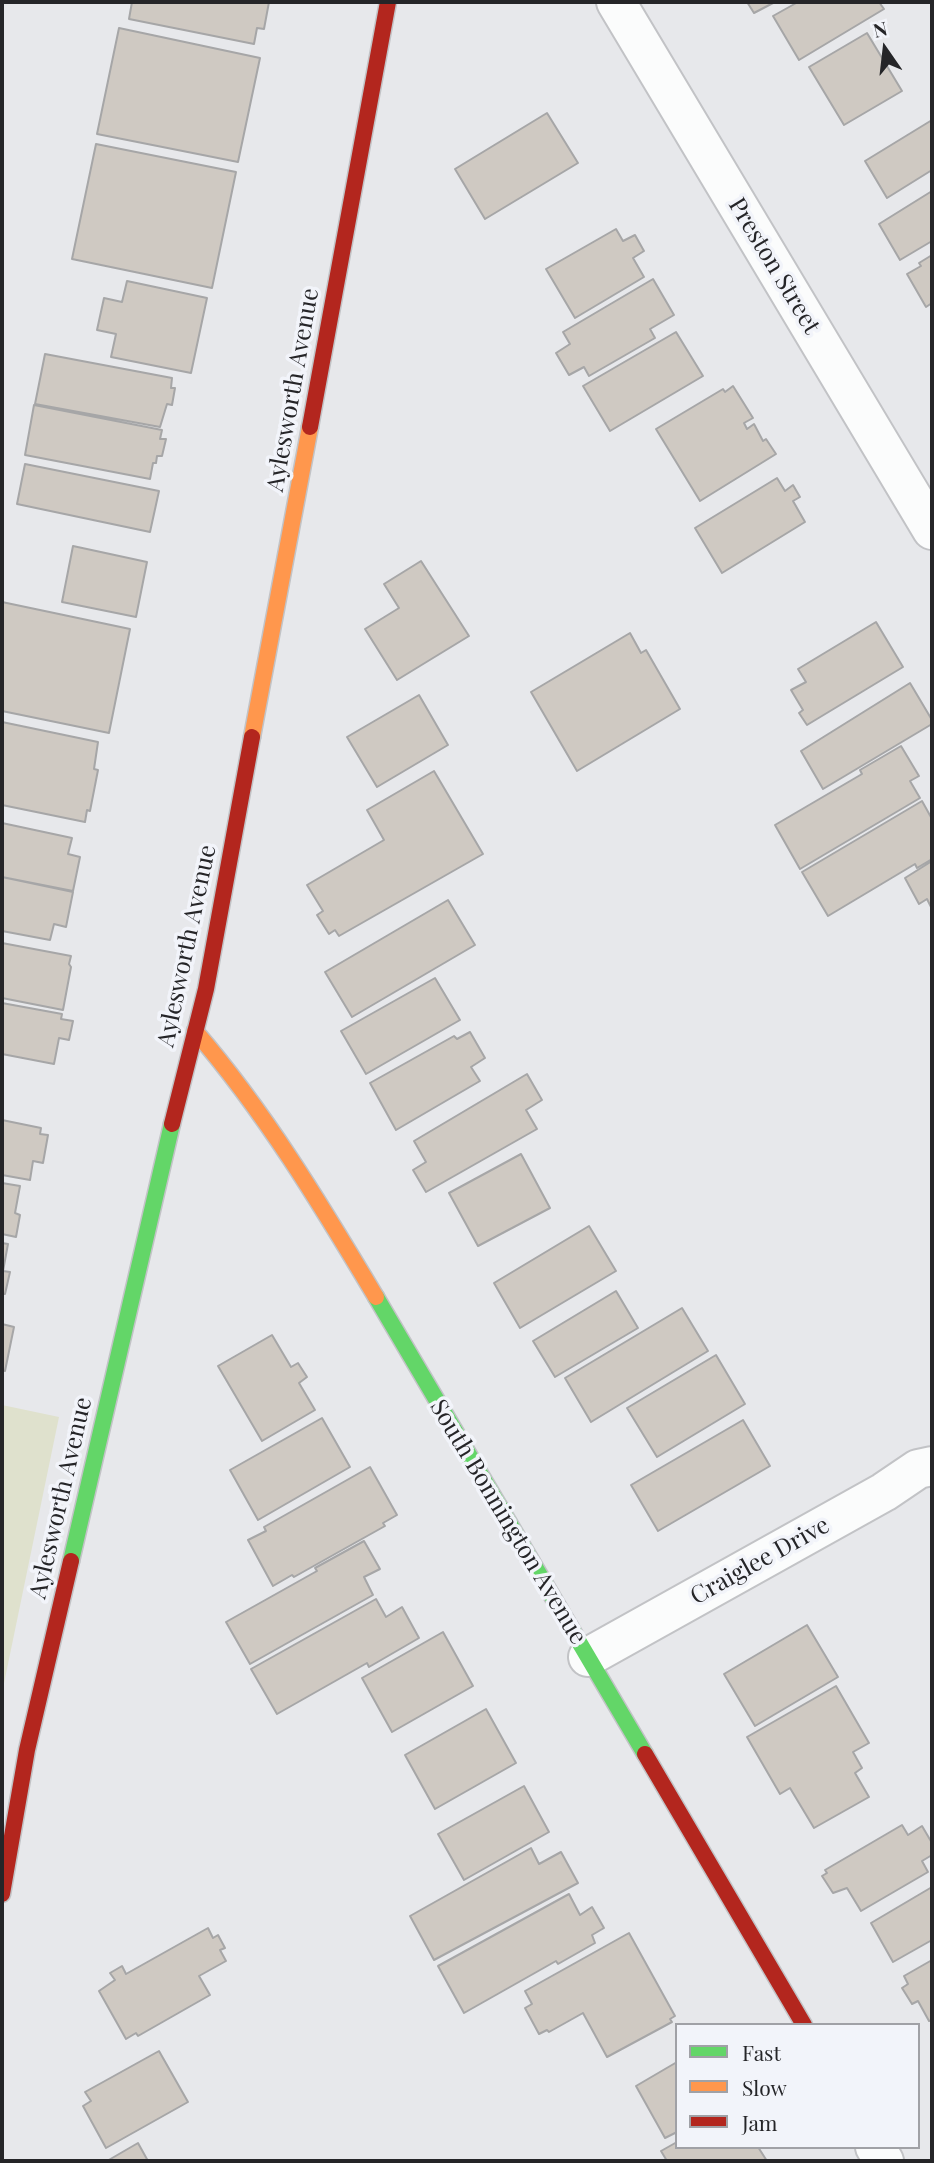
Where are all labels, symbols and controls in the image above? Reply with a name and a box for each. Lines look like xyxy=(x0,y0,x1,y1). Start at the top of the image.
north arrow xyxy=(850,14,920,84)
text: N xyxy=(870,14,890,43)
street label: Preston Street xyxy=(722,193,826,339)
street label: Aylesworth Avenue xyxy=(261,286,325,494)
street label: Aylesworth Avenue xyxy=(152,842,222,1050)
street label: Aylesworth Avenue xyxy=(24,1394,98,1602)
street label: South Bonnington Avenue xyxy=(423,1394,593,1650)
street label: Craiglee Drive xyxy=(685,1511,835,1611)
legend xyxy=(675,2023,920,2149)
text: Fast xyxy=(742,2038,781,2066)
text: Slow xyxy=(742,2073,787,2101)
text: Jam xyxy=(742,2108,778,2136)

